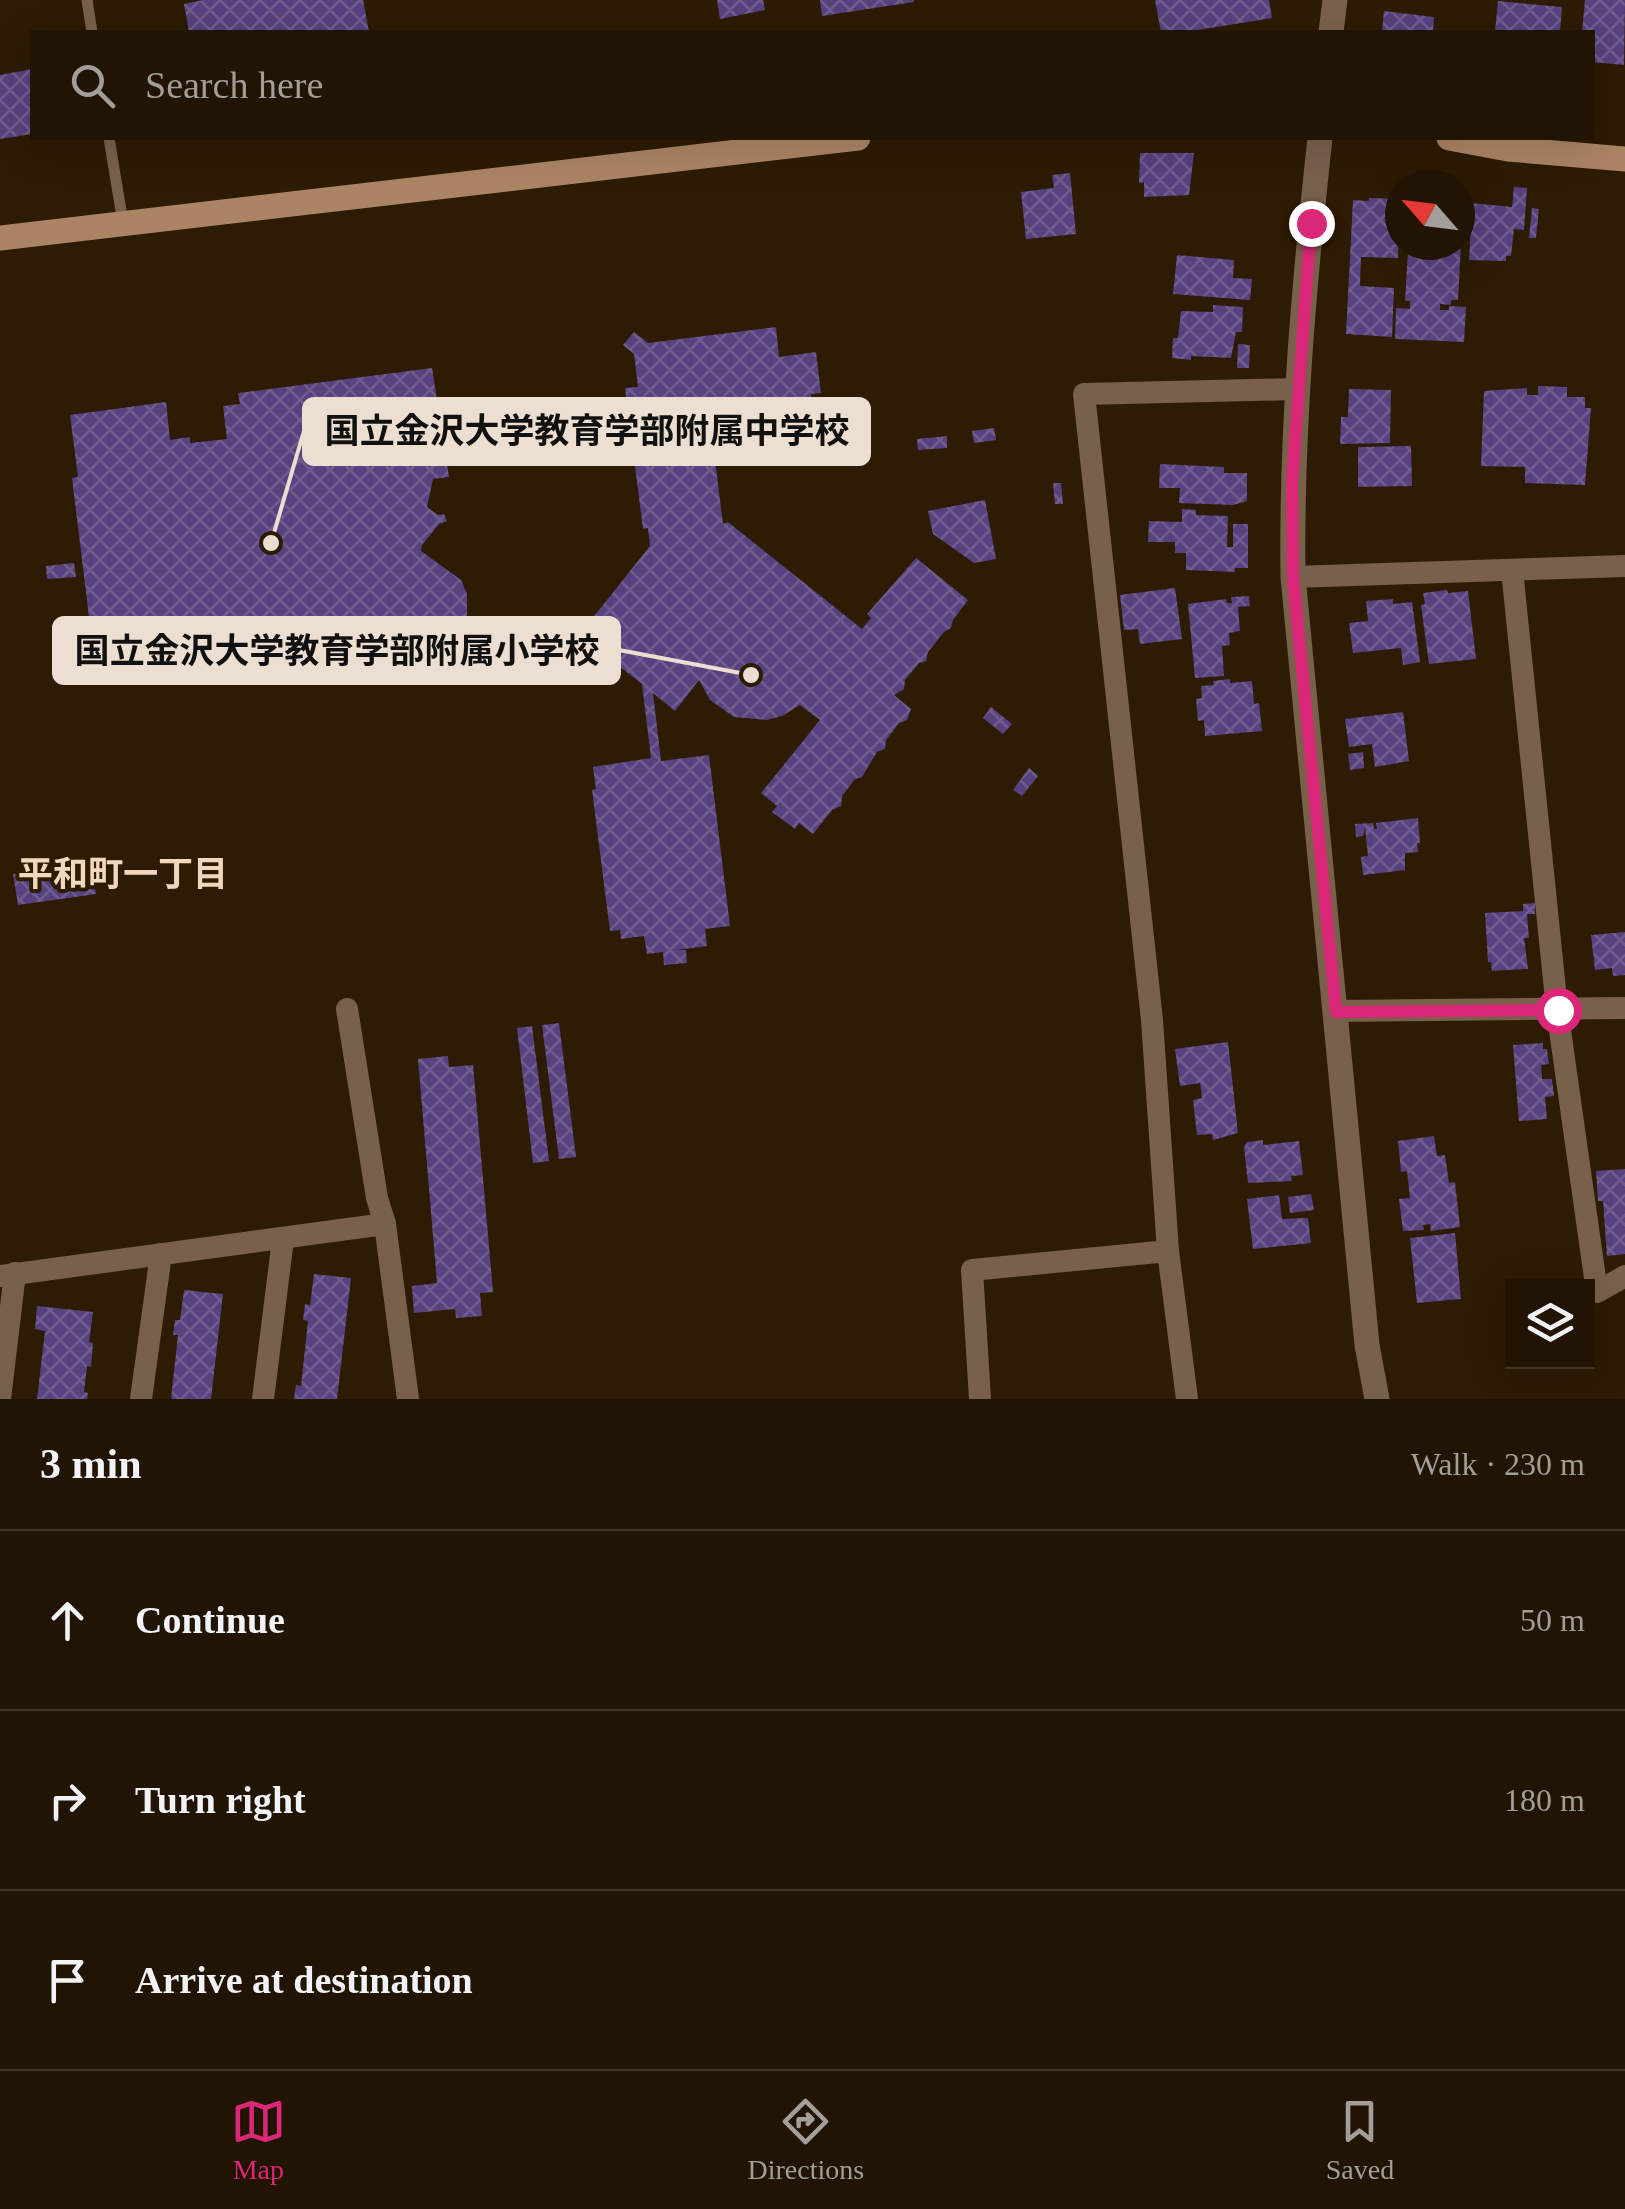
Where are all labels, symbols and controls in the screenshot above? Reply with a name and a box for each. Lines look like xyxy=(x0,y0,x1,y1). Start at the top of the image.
search box xyxy=(30,30,1595,140)
icon: search xyxy=(65,58,120,113)
text: Search here xyxy=(145,64,323,106)
north arrow xyxy=(1385,170,1475,260)
route end xyxy=(1289,201,1335,247)
callout: 国立金沢大学教育学部附属中学校 xyxy=(304,399,869,464)
text: 国立金沢大学教育学部附属中学校 xyxy=(324,412,850,451)
callout: 国立金沢大学教育学部附属小学校 xyxy=(54,618,619,683)
text: 国立金沢大学教育学部附属小学校 xyxy=(74,632,600,671)
district label: 平和町一丁目 xyxy=(18,855,228,894)
route start xyxy=(1536,988,1582,1034)
map controls xyxy=(1505,1279,1595,1369)
button: layers xyxy=(1505,1279,1595,1369)
text: 3 min xyxy=(40,1441,142,1487)
text: Walk · 230 m xyxy=(1411,1446,1585,1482)
icon: ahead xyxy=(40,1593,95,1648)
text: Continue xyxy=(135,1599,285,1641)
text: 50 m xyxy=(1520,1602,1585,1638)
icon: right xyxy=(40,1773,95,1828)
text: Turn right xyxy=(135,1779,306,1821)
text: 180 m xyxy=(1504,1782,1585,1818)
icon: arrive xyxy=(40,1953,95,2008)
text: Arrive at destination xyxy=(135,1959,473,2001)
tab: Map xyxy=(231,2094,286,2186)
tab: Directions xyxy=(747,2094,864,2186)
tab: Saved xyxy=(1326,2094,1394,2186)

